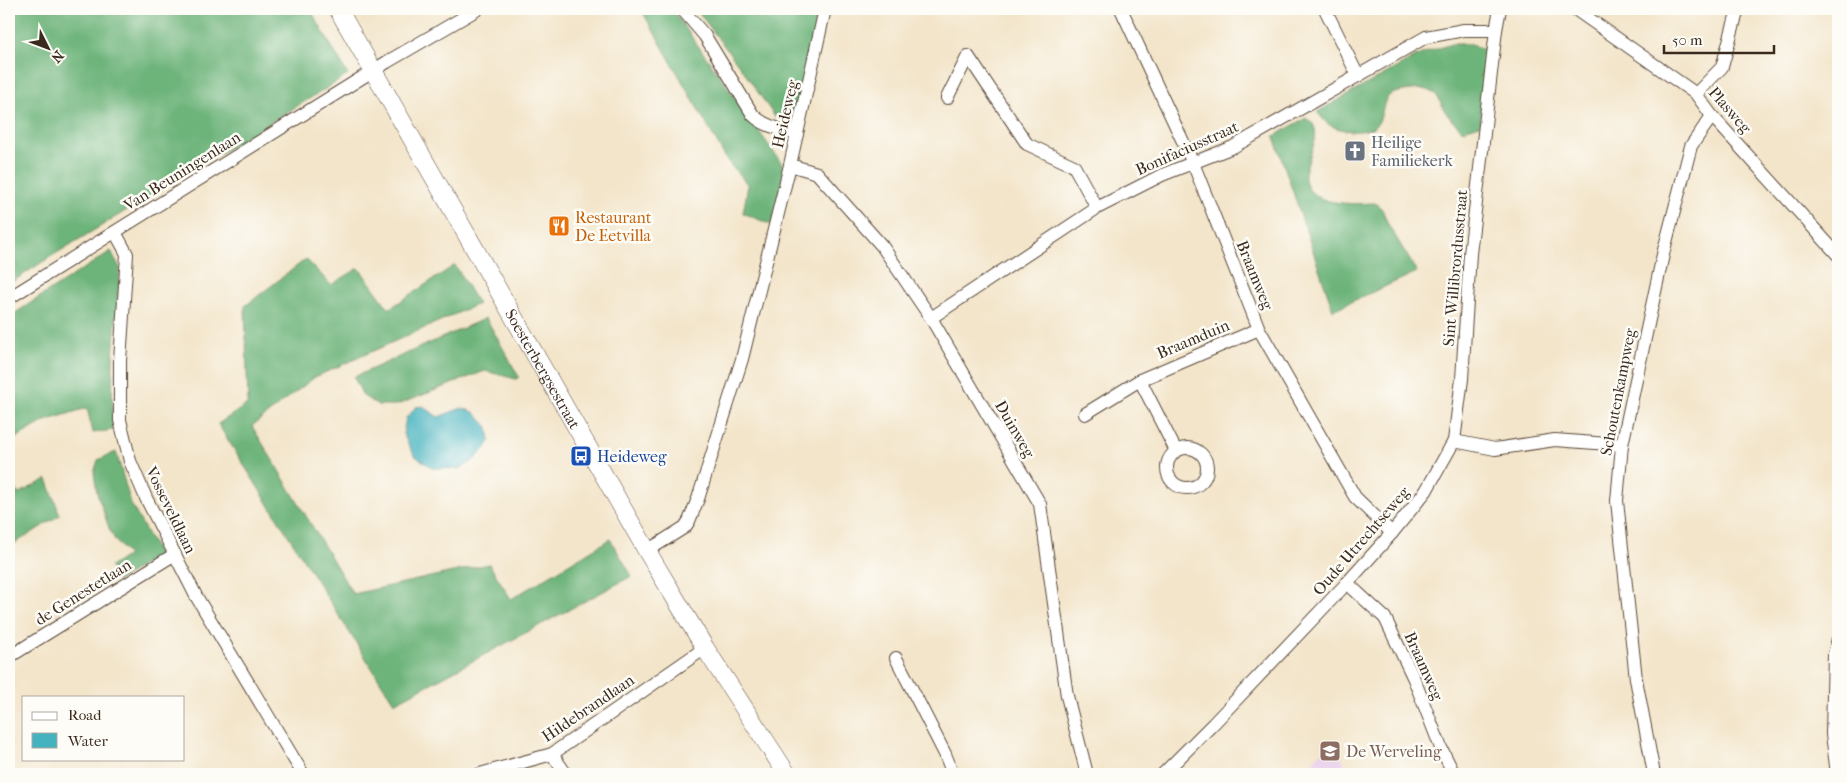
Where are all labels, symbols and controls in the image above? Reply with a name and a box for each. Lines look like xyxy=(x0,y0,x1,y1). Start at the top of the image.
north arrow xyxy=(22,22,72,72)
scale bar xyxy=(1664,22,1774,54)
text: 50 m xyxy=(1672,31,1703,49)
text: N xyxy=(47,47,67,66)
street label: Heideweg xyxy=(768,78,802,150)
street label: Plasweg xyxy=(1705,83,1756,137)
street label: Bonifaciusstraat xyxy=(1133,117,1242,179)
street label: Van Beuningenlaan xyxy=(119,127,245,215)
place label: Heilige Familiekerk xyxy=(1371,133,1453,170)
church icon: Heilige Familiekerk xyxy=(1343,139,1367,163)
street label: Sint Willibrordusstraat xyxy=(1439,189,1471,347)
place label: Restaurant De Eetvilla xyxy=(575,208,652,245)
restaurant icon: Restaurant De Eetvilla xyxy=(547,214,571,238)
street label: Braamweg xyxy=(1233,238,1278,313)
street label: Soesterbergsestraat xyxy=(501,305,585,432)
street label: Braamduin xyxy=(1154,315,1233,363)
street label: Schoutenkampweg xyxy=(1596,326,1640,457)
street label: Duinweg xyxy=(991,397,1039,461)
bus stop icon: Heideweg xyxy=(569,444,593,468)
place label: Heideweg xyxy=(597,447,667,466)
street label: Vosseveldlaan xyxy=(141,463,201,557)
street label: Oude Utrechtseweg xyxy=(1309,482,1414,599)
street label: de Genestetlaan xyxy=(31,554,135,629)
street label: Braamweg xyxy=(1400,629,1448,704)
street label: Hildebrandlaan xyxy=(538,670,638,746)
legend xyxy=(22,696,185,760)
text: Road xyxy=(68,706,102,724)
text: Water xyxy=(67,732,108,750)
school or university icon: De Werveling xyxy=(1318,739,1342,763)
place label: De Werveling xyxy=(1346,742,1442,761)

